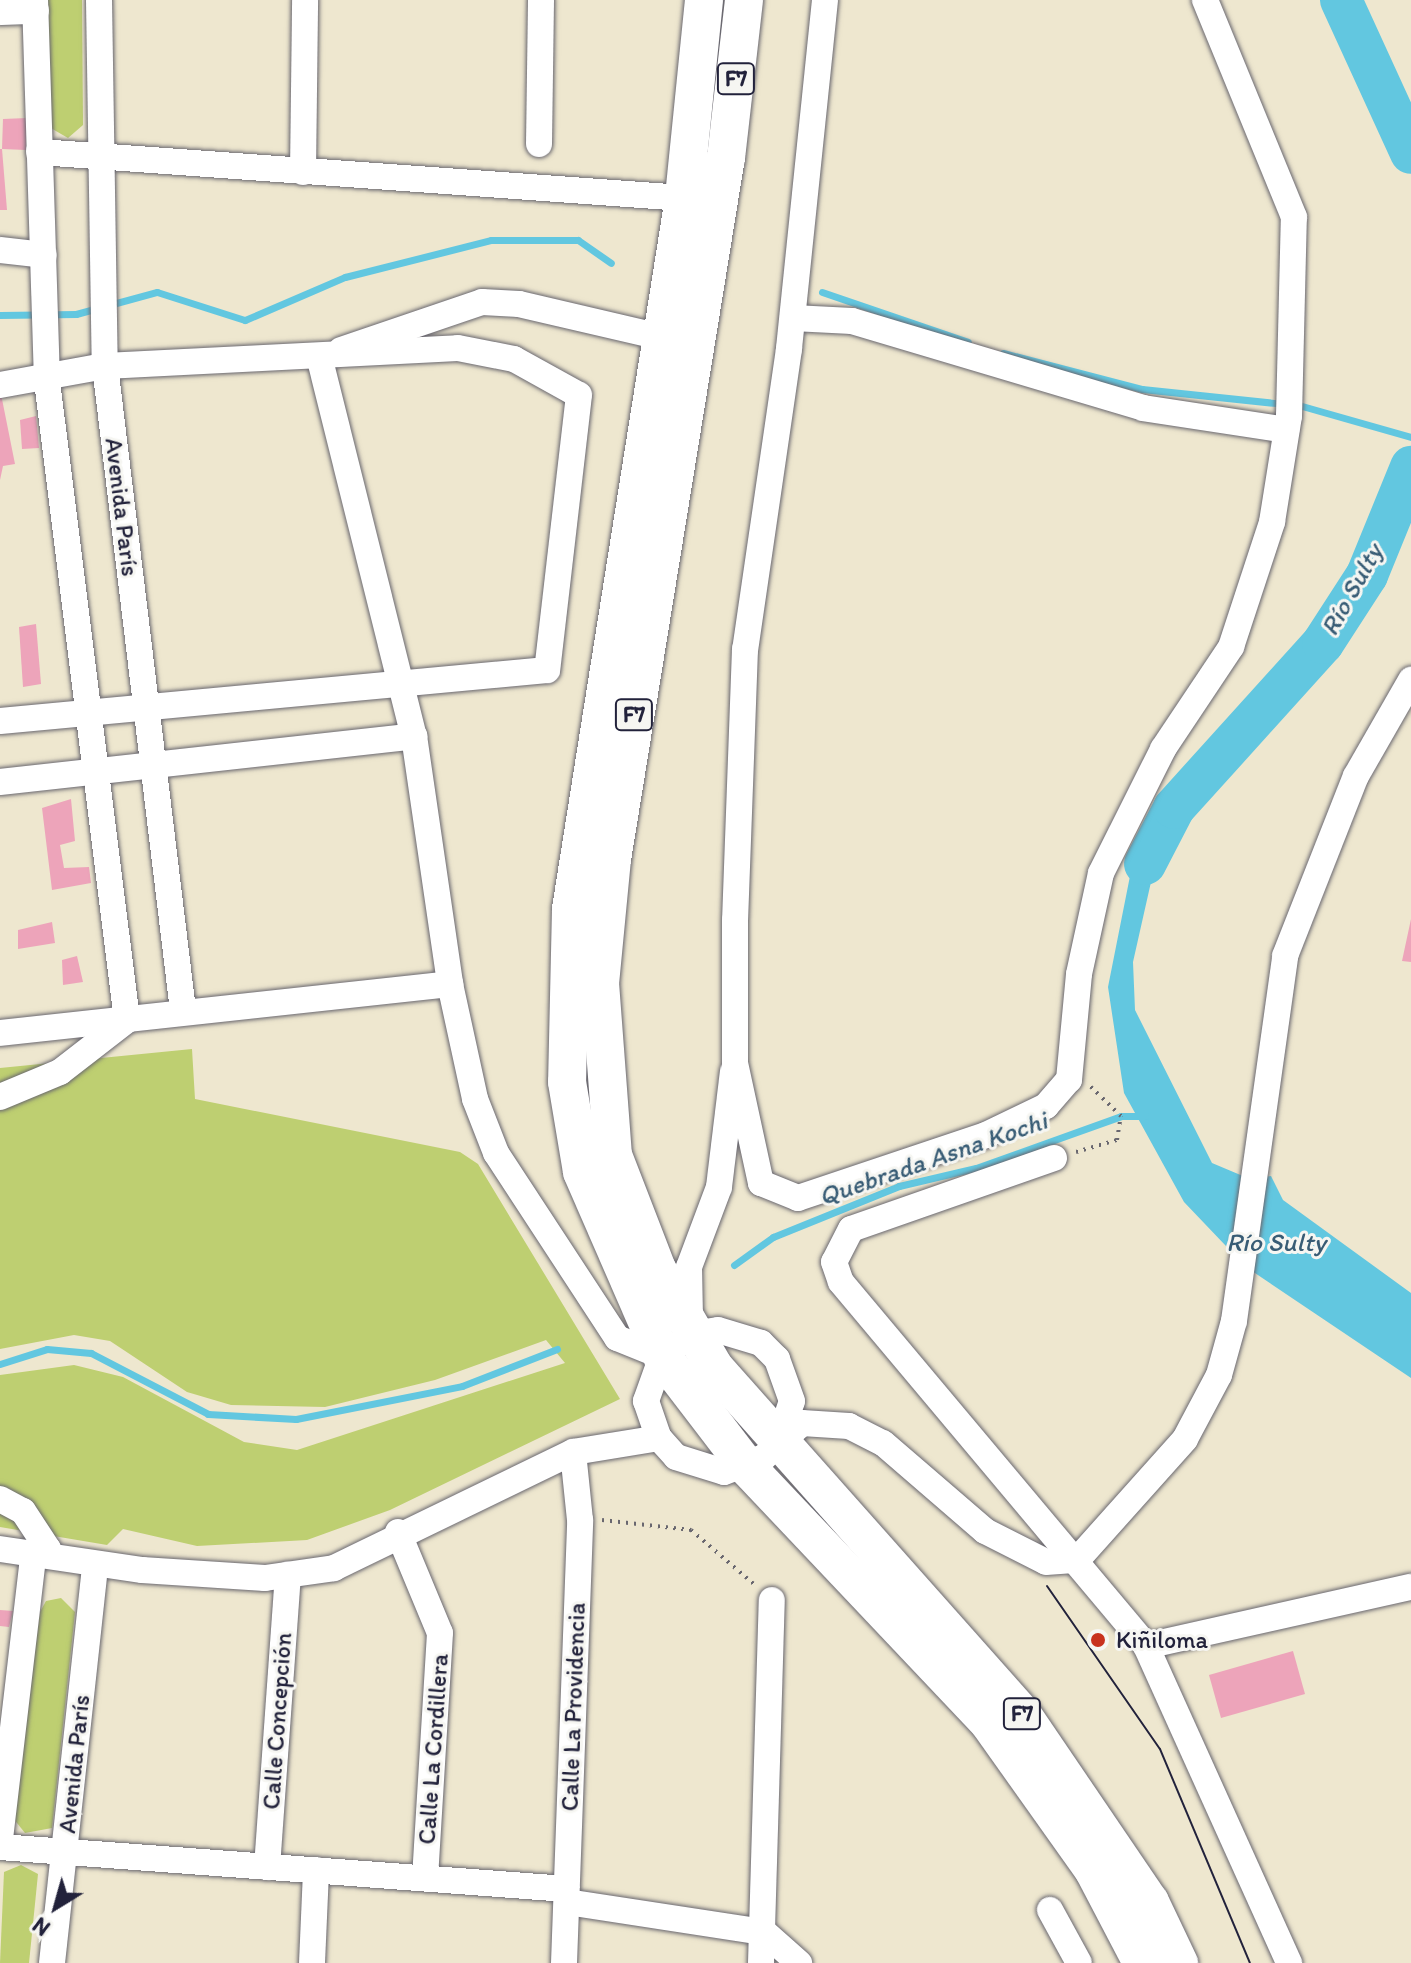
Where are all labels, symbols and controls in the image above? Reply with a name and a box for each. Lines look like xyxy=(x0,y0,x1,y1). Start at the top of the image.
road number: F7 xyxy=(716,61,756,97)
street label: Avenida París xyxy=(99,436,145,578)
water label: Río Sulty xyxy=(1314,539,1390,641)
road number: F7 xyxy=(614,697,654,733)
water label: Quebrada Asna Kochi xyxy=(815,1105,1051,1213)
water label: Río Sulty xyxy=(1226,1227,1326,1259)
street label: Calle La Providencia xyxy=(555,1602,591,1812)
place label: Kiñiloma xyxy=(1116,1626,1208,1654)
marker: Kiñiloma xyxy=(1087,1629,1109,1651)
street label: Calle Concepción xyxy=(256,1632,298,1810)
street label: Calle La Cordillera xyxy=(412,1653,454,1845)
street label: Avenida París xyxy=(52,1693,96,1835)
road number: F7 xyxy=(1002,1696,1042,1732)
north arrow xyxy=(16,1867,96,1947)
text: N xyxy=(27,1911,55,1942)

